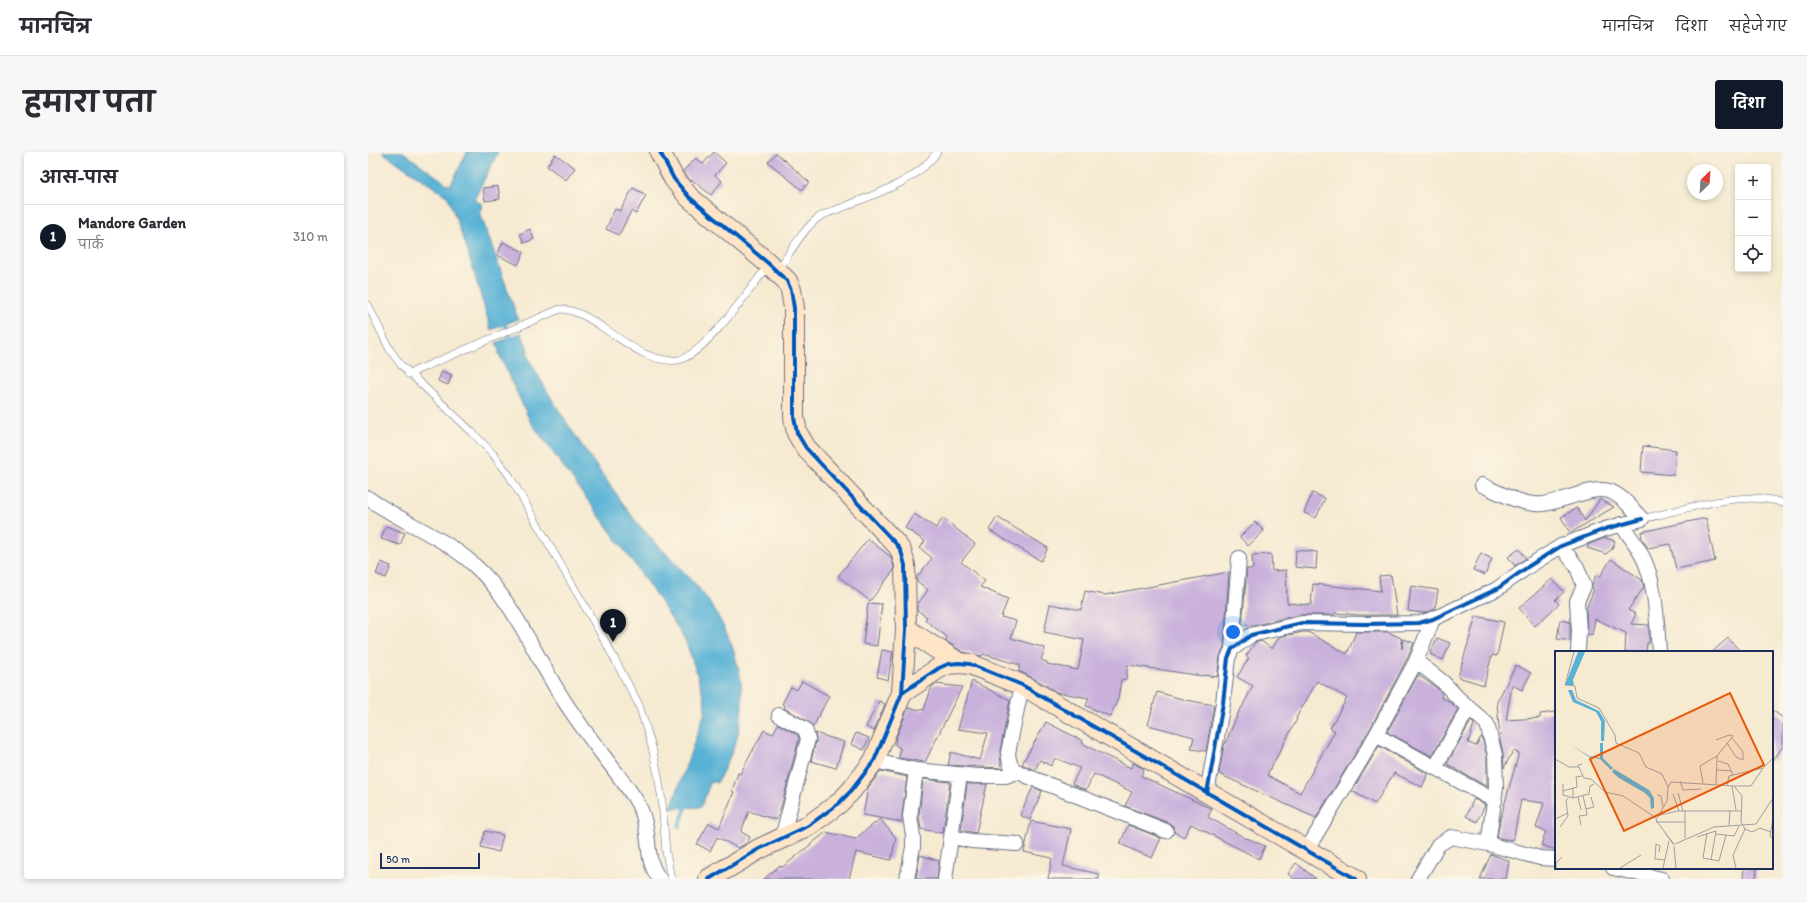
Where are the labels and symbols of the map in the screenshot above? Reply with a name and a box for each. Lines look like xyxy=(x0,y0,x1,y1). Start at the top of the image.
north arrow xyxy=(1687,164,1723,200)
pin: 1 xyxy=(600,609,626,642)
your location xyxy=(1223,622,1243,642)
inset map xyxy=(1555,651,1773,869)
scale bar xyxy=(380,851,480,870)

